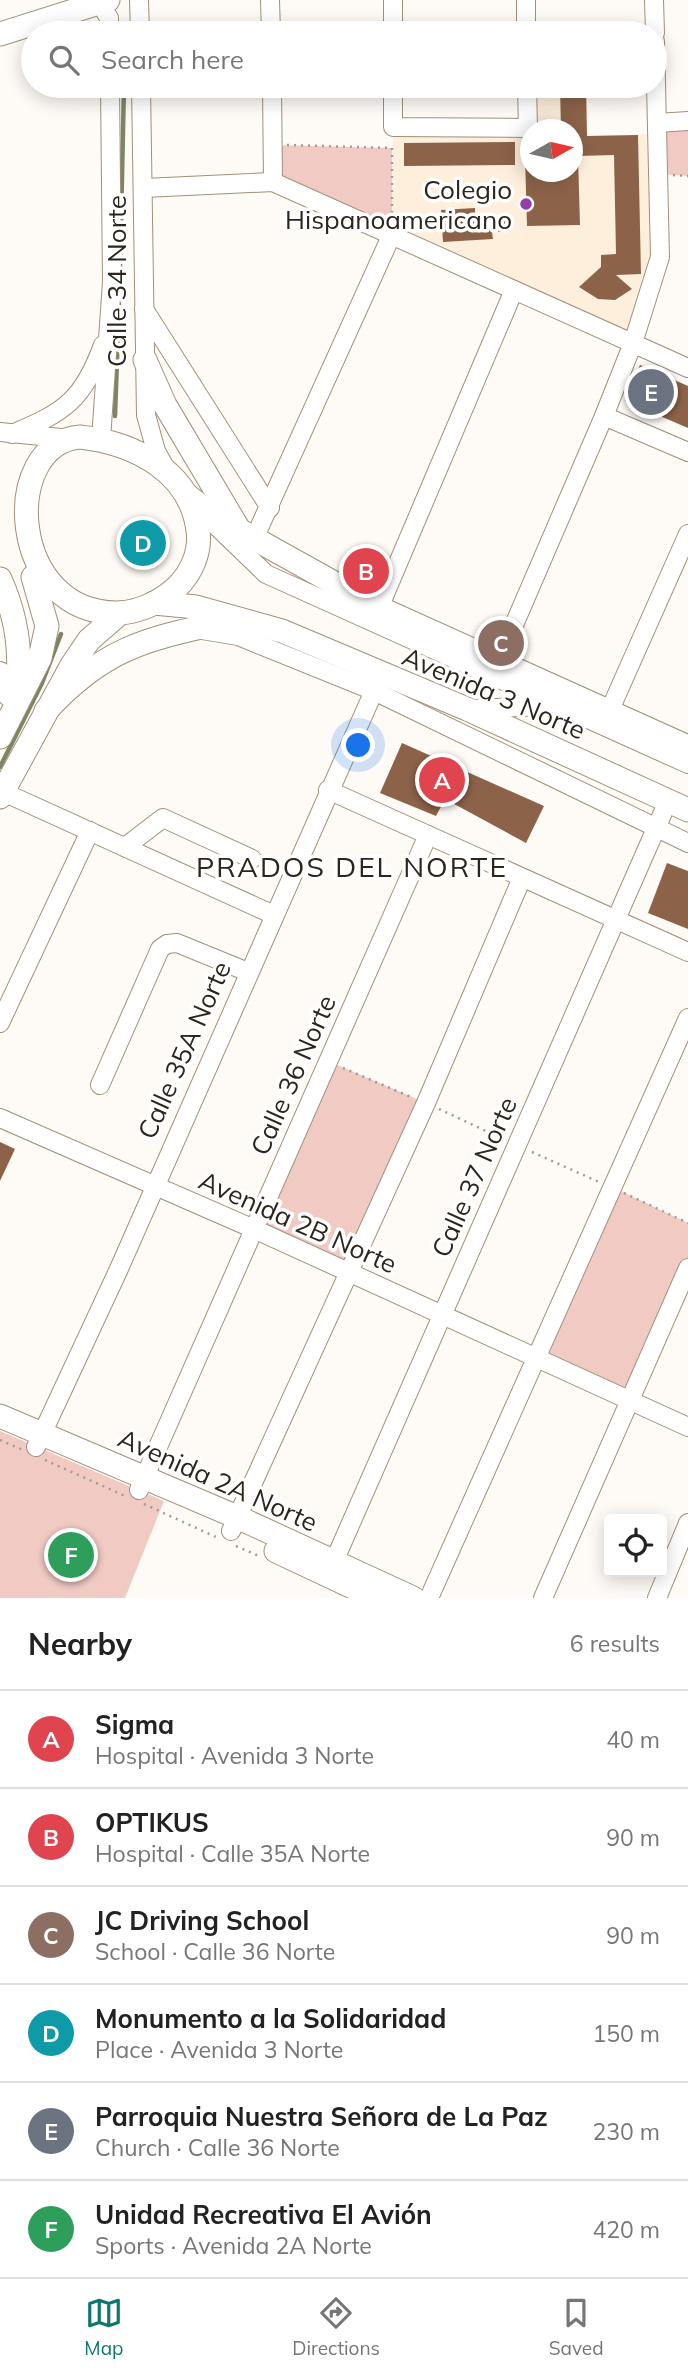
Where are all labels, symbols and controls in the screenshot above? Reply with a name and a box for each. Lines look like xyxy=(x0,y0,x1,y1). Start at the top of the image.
search box xyxy=(21,21,667,98)
icon: search xyxy=(45,41,83,79)
text: Search here xyxy=(101,43,244,76)
north arrow xyxy=(520,119,583,182)
place label: Colegio Hispanoamericano xyxy=(285,173,512,236)
street label: Calle 34 Norte xyxy=(100,195,133,367)
marker: Colegio Hispanoamericano xyxy=(518,196,534,212)
pin: E xyxy=(628,366,674,418)
pin: D xyxy=(120,517,166,569)
pin: B xyxy=(343,545,389,597)
pin: C xyxy=(478,617,524,669)
street label: Avenida 3 Norte xyxy=(398,640,590,746)
your location xyxy=(341,728,375,762)
pin: A xyxy=(419,754,465,806)
district label: PRADOS DEL NORTE xyxy=(196,849,508,884)
street label: Calle 35A Norte xyxy=(130,956,238,1144)
street label: Calle 36 Norte xyxy=(243,990,343,1160)
street label: Calle 37 Norte xyxy=(424,1092,524,1262)
street label: Avenida 2B Norte xyxy=(194,1164,402,1280)
street label: Avenida 2A Norte xyxy=(113,1421,323,1539)
map controls xyxy=(604,1514,667,1577)
button: locate xyxy=(604,1514,667,1577)
pin: F xyxy=(48,1529,94,1581)
text: Nearby xyxy=(28,1625,132,1663)
text: 6 results xyxy=(570,1629,660,1658)
text: Sigma xyxy=(95,1708,174,1741)
text: A xyxy=(42,1725,60,1754)
text: 40 m xyxy=(606,1725,660,1754)
text: Hospital · Avenida 3 Norte xyxy=(95,1741,374,1770)
text: OPTIKUS xyxy=(95,1806,209,1839)
text: B xyxy=(43,1823,59,1852)
text: 90 m xyxy=(606,1823,660,1852)
text: Hospital · Calle 35A Norte xyxy=(95,1839,370,1868)
text: JC Driving School xyxy=(95,1904,309,1937)
text: C xyxy=(43,1921,59,1950)
text: 90 m xyxy=(606,1921,660,1950)
text: School · Calle 36 Norte xyxy=(95,1937,335,1966)
text: Monumento a la Solidaridad xyxy=(95,2002,446,2035)
text: D xyxy=(42,2019,60,2048)
text: 150 m xyxy=(592,2019,660,2048)
text: Place · Avenida 3 Norte xyxy=(95,2035,343,2064)
text: Parroquia Nuestra Señora de La Paz xyxy=(95,2100,548,2133)
text: E xyxy=(44,2117,58,2146)
text: 230 m xyxy=(592,2117,660,2146)
text: Church · Calle 36 Norte xyxy=(95,2133,340,2162)
text: Unidad Recreativa El Avión xyxy=(95,2198,432,2231)
text: F xyxy=(44,2215,58,2244)
text: 420 m xyxy=(592,2215,660,2244)
text: Sports · Avenida 2A Norte xyxy=(95,2231,372,2260)
tab: Map xyxy=(84,2294,123,2360)
tab: Directions xyxy=(292,2294,380,2360)
tab: Saved xyxy=(549,2294,604,2360)

